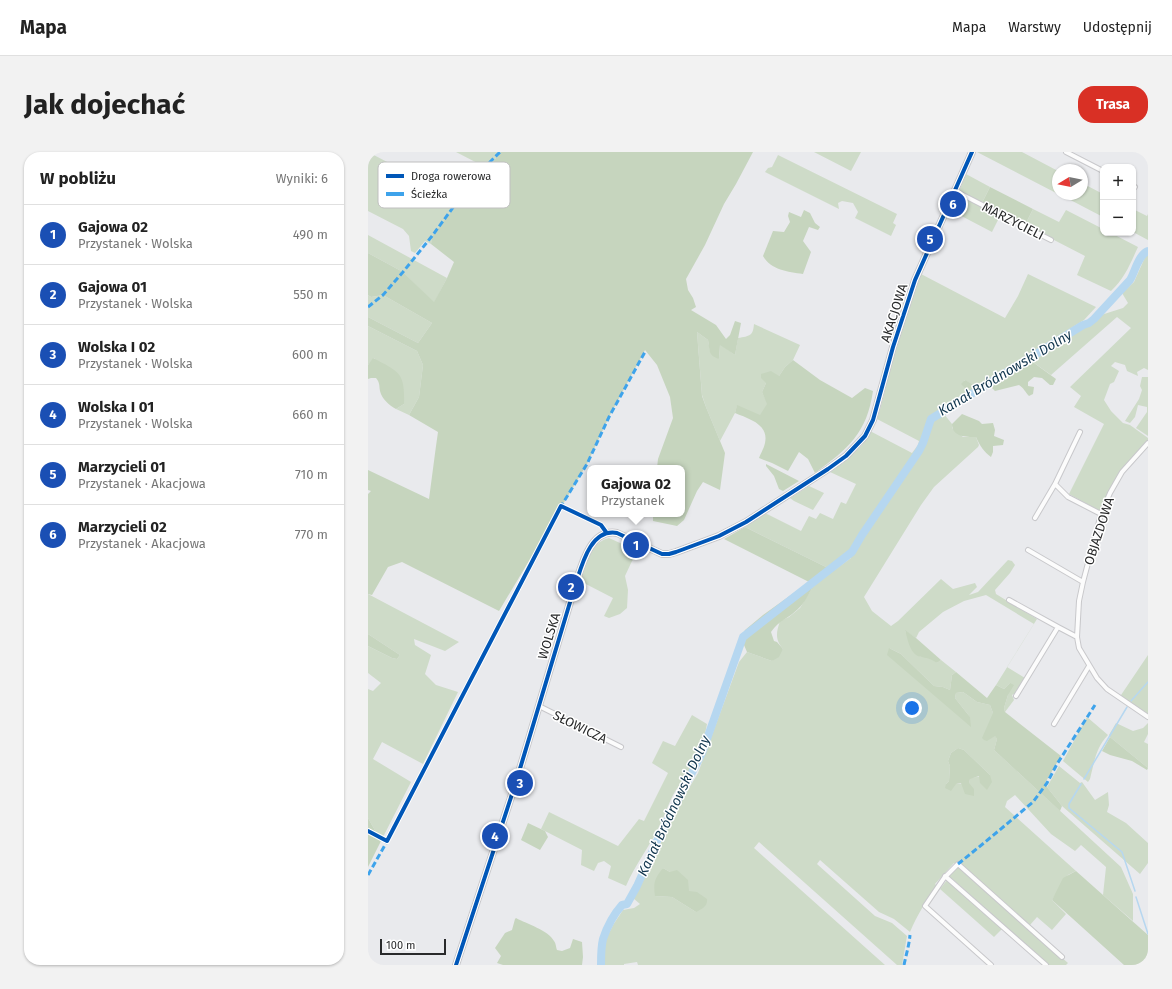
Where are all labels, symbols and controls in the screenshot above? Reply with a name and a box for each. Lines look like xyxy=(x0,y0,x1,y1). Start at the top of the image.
text: Mapa xyxy=(20,16,67,39)
text: Mapa xyxy=(952,19,986,36)
text: Warstwy xyxy=(1008,19,1061,36)
text: Udostępnij xyxy=(1083,19,1152,36)
button: Trasa xyxy=(1078,86,1148,123)
text: Jak dojechać xyxy=(24,88,185,121)
legend xyxy=(378,162,510,208)
north arrow xyxy=(1052,164,1088,200)
map controls xyxy=(1100,164,1136,236)
button: + xyxy=(1100,164,1136,200)
text: W pobliżu xyxy=(40,168,116,189)
text: Droga rowerowa xyxy=(411,170,491,183)
text: Wyniki: 6 xyxy=(276,171,328,186)
text: Ścieżka xyxy=(411,187,448,201)
pin: 6 xyxy=(940,189,966,219)
street label: MARZYCIELI xyxy=(980,199,1046,243)
button: − xyxy=(1100,200,1136,236)
text: Gajowa 02 xyxy=(78,218,148,236)
pin: 5 xyxy=(917,224,943,254)
text: 1 xyxy=(50,227,56,242)
text: 490 m xyxy=(293,227,328,242)
text: Przystanek · Wolska xyxy=(78,236,193,251)
text: Gajowa 01 xyxy=(78,278,147,296)
street label: AKACJOWA xyxy=(877,281,911,344)
text: 2 xyxy=(50,287,56,302)
text: 550 m xyxy=(293,287,328,302)
text: Przystanek · Wolska xyxy=(78,296,193,311)
water label: Kanał Bródnowski Dolny xyxy=(935,326,1076,420)
text: Wolska I 02 xyxy=(78,338,155,356)
text: 3 xyxy=(50,347,56,362)
text: 600 m xyxy=(292,347,328,362)
text: Przystanek · Wolska xyxy=(78,356,193,371)
text: Wolska I 01 xyxy=(78,398,154,416)
text: 4 xyxy=(49,407,57,422)
text: 660 m xyxy=(292,407,328,422)
text: Przystanek · Wolska xyxy=(78,416,193,431)
text: Marzycieli 01 xyxy=(78,458,166,476)
popup xyxy=(587,465,685,517)
text: 5 xyxy=(50,467,56,482)
text: 710 m xyxy=(295,467,328,482)
text: Gajowa 02 xyxy=(601,475,671,493)
text: Przystanek · Akacjowa xyxy=(78,476,206,491)
text: Przystanek xyxy=(601,493,664,508)
street label: OBJAZDOWA xyxy=(1081,495,1117,567)
text: Marzycieli 02 xyxy=(78,518,167,536)
text: 6 xyxy=(49,527,57,542)
text: 770 m xyxy=(295,527,328,542)
pin: 1 xyxy=(623,530,649,560)
text: Przystanek · Akacjowa xyxy=(78,536,206,551)
pin: 2 xyxy=(558,572,584,602)
street label: WOLSKA xyxy=(535,610,563,661)
your location xyxy=(902,698,922,718)
street label: SŁOWICZA xyxy=(551,708,610,747)
water label: Kanał Bródnowski Dolny xyxy=(634,732,715,879)
pin: 3 xyxy=(507,768,533,798)
pin: 4 xyxy=(482,821,508,851)
scale bar xyxy=(380,937,446,956)
text: 100 m xyxy=(386,939,415,952)

